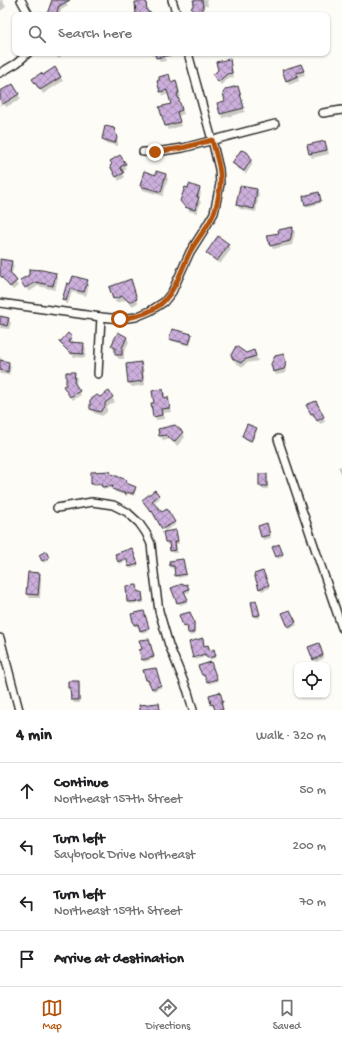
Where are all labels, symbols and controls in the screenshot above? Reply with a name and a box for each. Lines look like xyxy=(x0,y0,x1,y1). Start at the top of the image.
search box xyxy=(12,12,330,56)
icon: search xyxy=(26,23,48,45)
text: Search here xyxy=(58,25,132,43)
route end xyxy=(146,143,164,161)
route start xyxy=(111,310,129,328)
map controls xyxy=(294,662,330,698)
button: locate xyxy=(294,662,330,698)
text: 4 min xyxy=(16,726,52,746)
text: Walk · 320 m xyxy=(256,729,326,744)
text: Continue xyxy=(54,774,108,792)
icon: ahead xyxy=(16,780,38,802)
text: 50 m xyxy=(299,783,326,798)
text: Northeast 157th Street xyxy=(54,792,182,807)
text: Turn left xyxy=(54,830,105,848)
icon: left xyxy=(16,836,38,858)
text: 200 m xyxy=(293,839,326,854)
text: Saybrook Drive Northeast xyxy=(54,848,195,863)
text: Turn left xyxy=(54,886,105,904)
icon: left xyxy=(16,892,38,914)
text: 70 m xyxy=(300,895,326,910)
text: Northeast 159th Street xyxy=(54,904,182,919)
icon: arrive xyxy=(16,948,38,970)
text: Arrive at destination xyxy=(54,950,184,968)
tab: Map xyxy=(41,997,63,1033)
tab: Directions xyxy=(146,997,190,1033)
tab: Saved xyxy=(273,997,301,1033)

